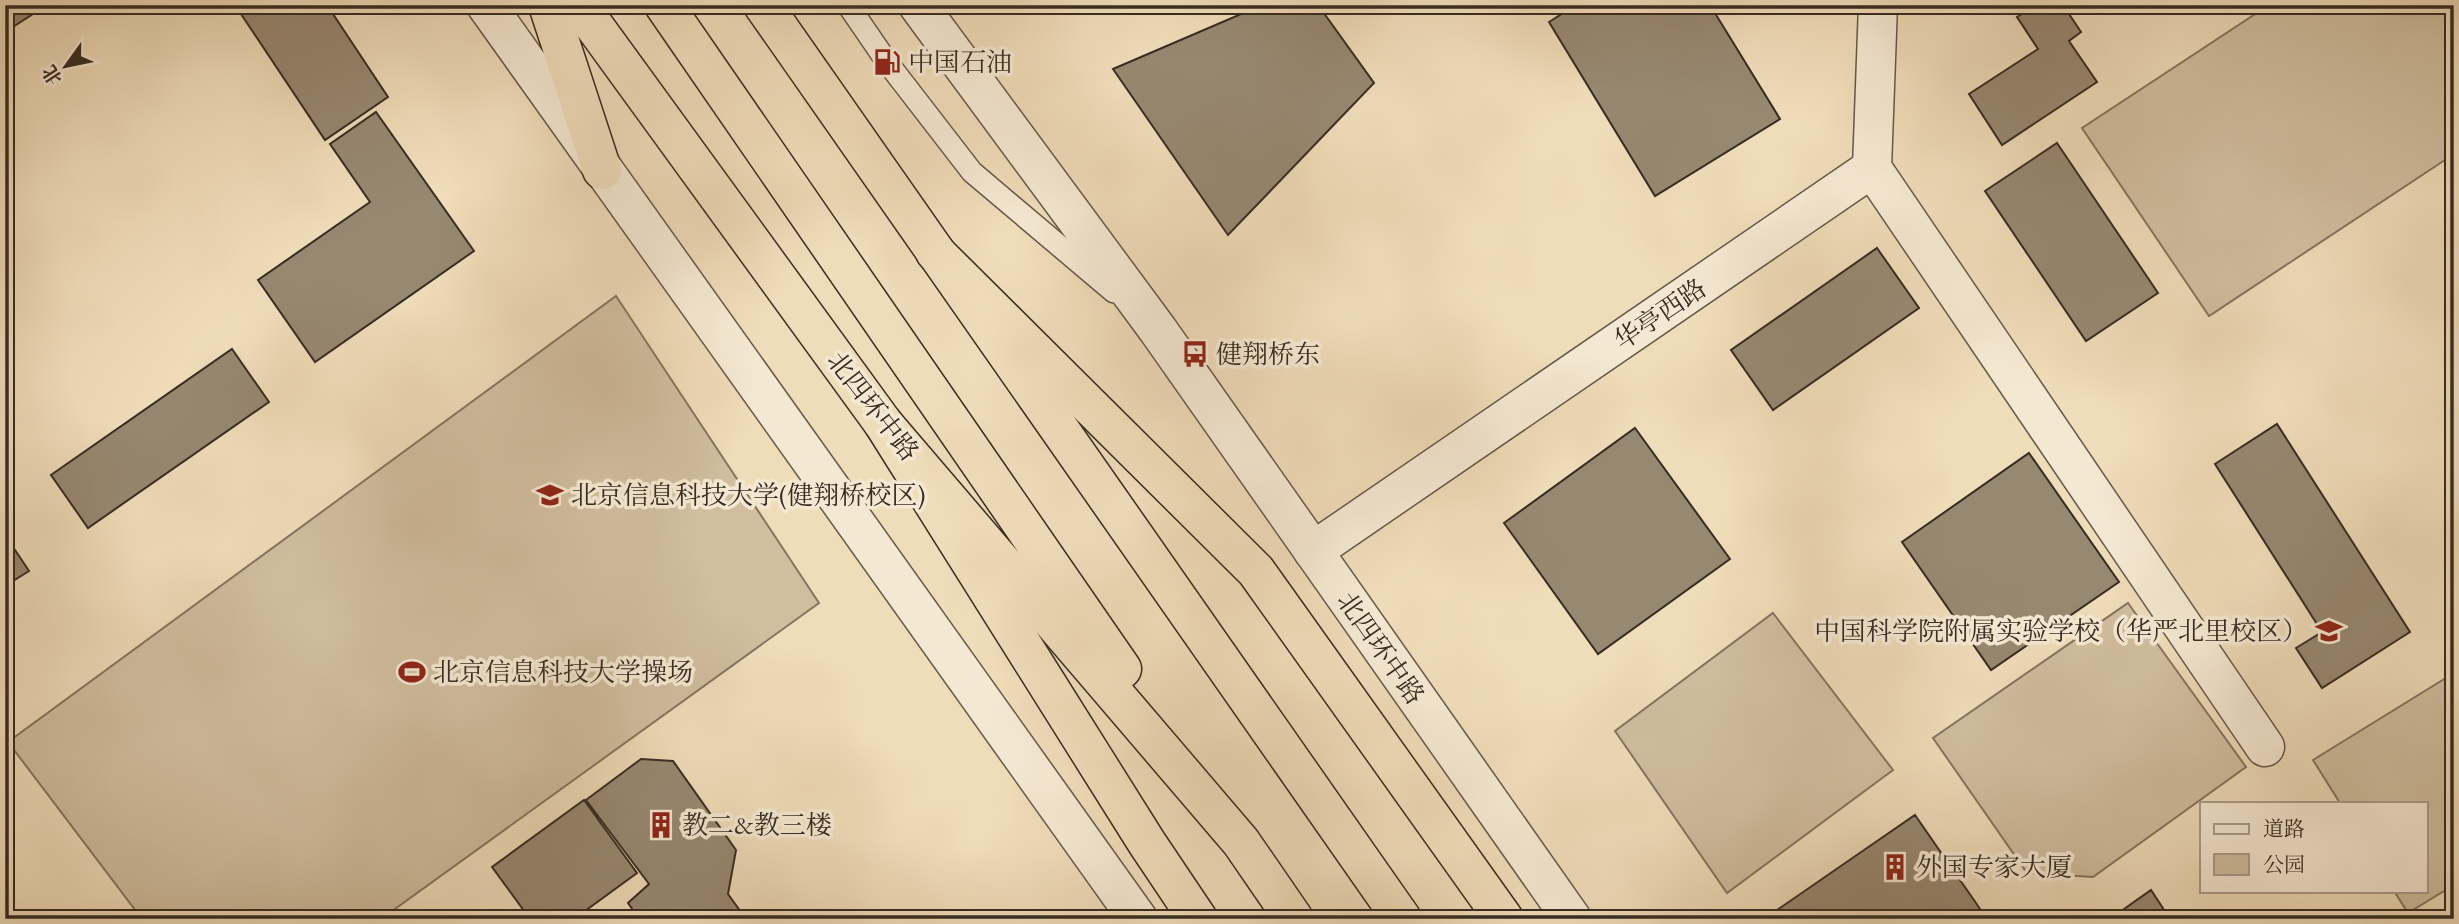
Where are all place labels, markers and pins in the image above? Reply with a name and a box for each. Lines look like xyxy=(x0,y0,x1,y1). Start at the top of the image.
place label: 中国石油 xyxy=(908,45,1012,79)
fuel station icon: 中国石油 xyxy=(872,47,902,77)
place label: 健翔桥东 xyxy=(1216,337,1320,371)
bus stop icon: 健翔桥东 xyxy=(1180,339,1210,369)
place label: 北京信息科技大学(健翔桥校区) xyxy=(571,478,925,512)
school or university icon: 北京信息科技大学(健翔桥校区) xyxy=(535,480,565,510)
place label: 中国科学院附属实验学校（华严北里校区） xyxy=(1814,614,2308,648)
school or university icon: 中国科学院附属实验学校（华严北里校区） xyxy=(2314,616,2344,646)
place label: 北京信息科技大学操场 xyxy=(433,655,693,689)
sports icon: 北京信息科技大学操场 xyxy=(397,657,427,687)
place label: 教二&教三楼 xyxy=(682,808,832,842)
building icon: 教二&教三楼 xyxy=(646,810,676,840)
place label: 外国专家大厦 xyxy=(1916,850,2072,884)
building icon: 外国专家大厦 xyxy=(1880,852,1910,882)

